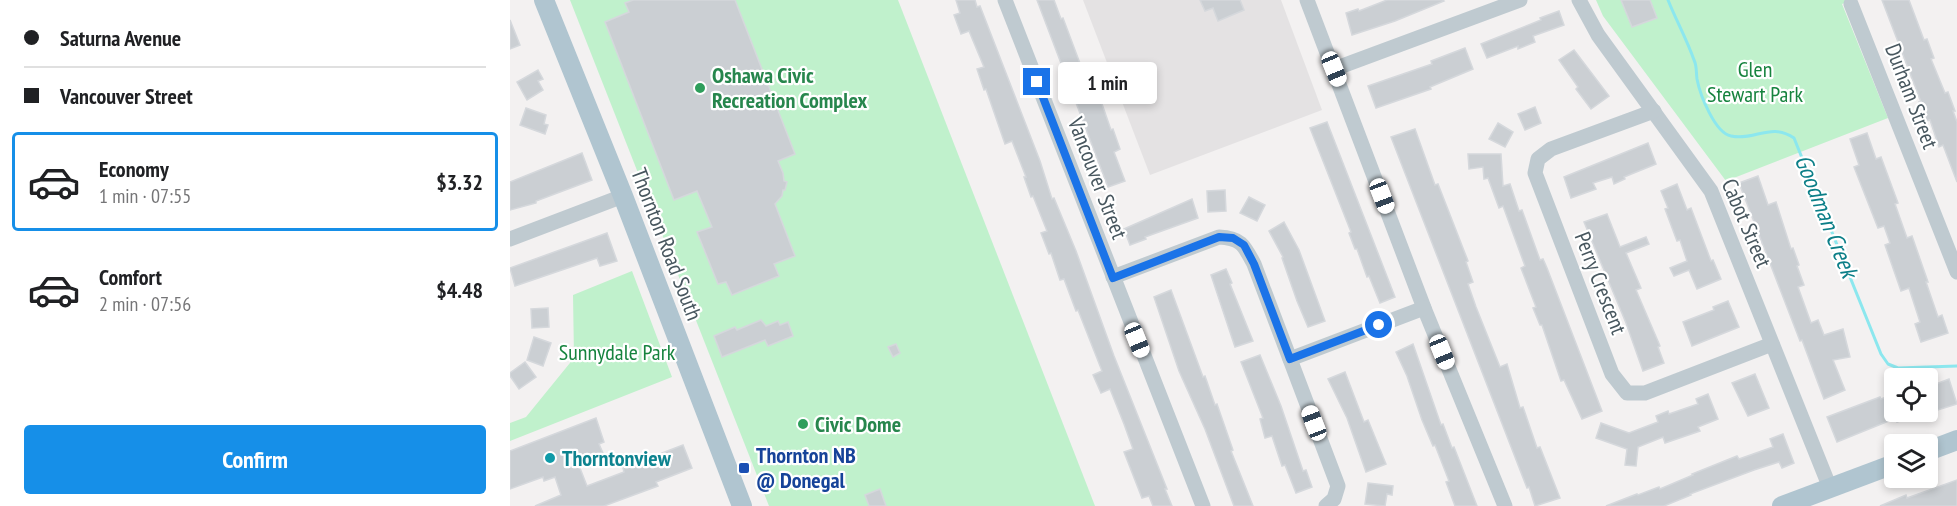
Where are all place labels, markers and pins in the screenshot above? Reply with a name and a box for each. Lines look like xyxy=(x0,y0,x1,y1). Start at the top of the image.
place label: Oshawa Civic Recreation Complex xyxy=(712,61,868,114)
marker: Oshawa Civic Recreation Complex xyxy=(693,81,707,95)
place label: Civic Dome xyxy=(815,410,901,438)
marker: Civic Dome xyxy=(796,417,810,431)
place label: Thornton NB @ Donegal xyxy=(756,441,856,494)
place label: Thorntonview xyxy=(562,444,672,472)
marker: Thorntonview xyxy=(543,451,557,465)
marker: Thornton NB @ Donegal xyxy=(737,461,751,475)

